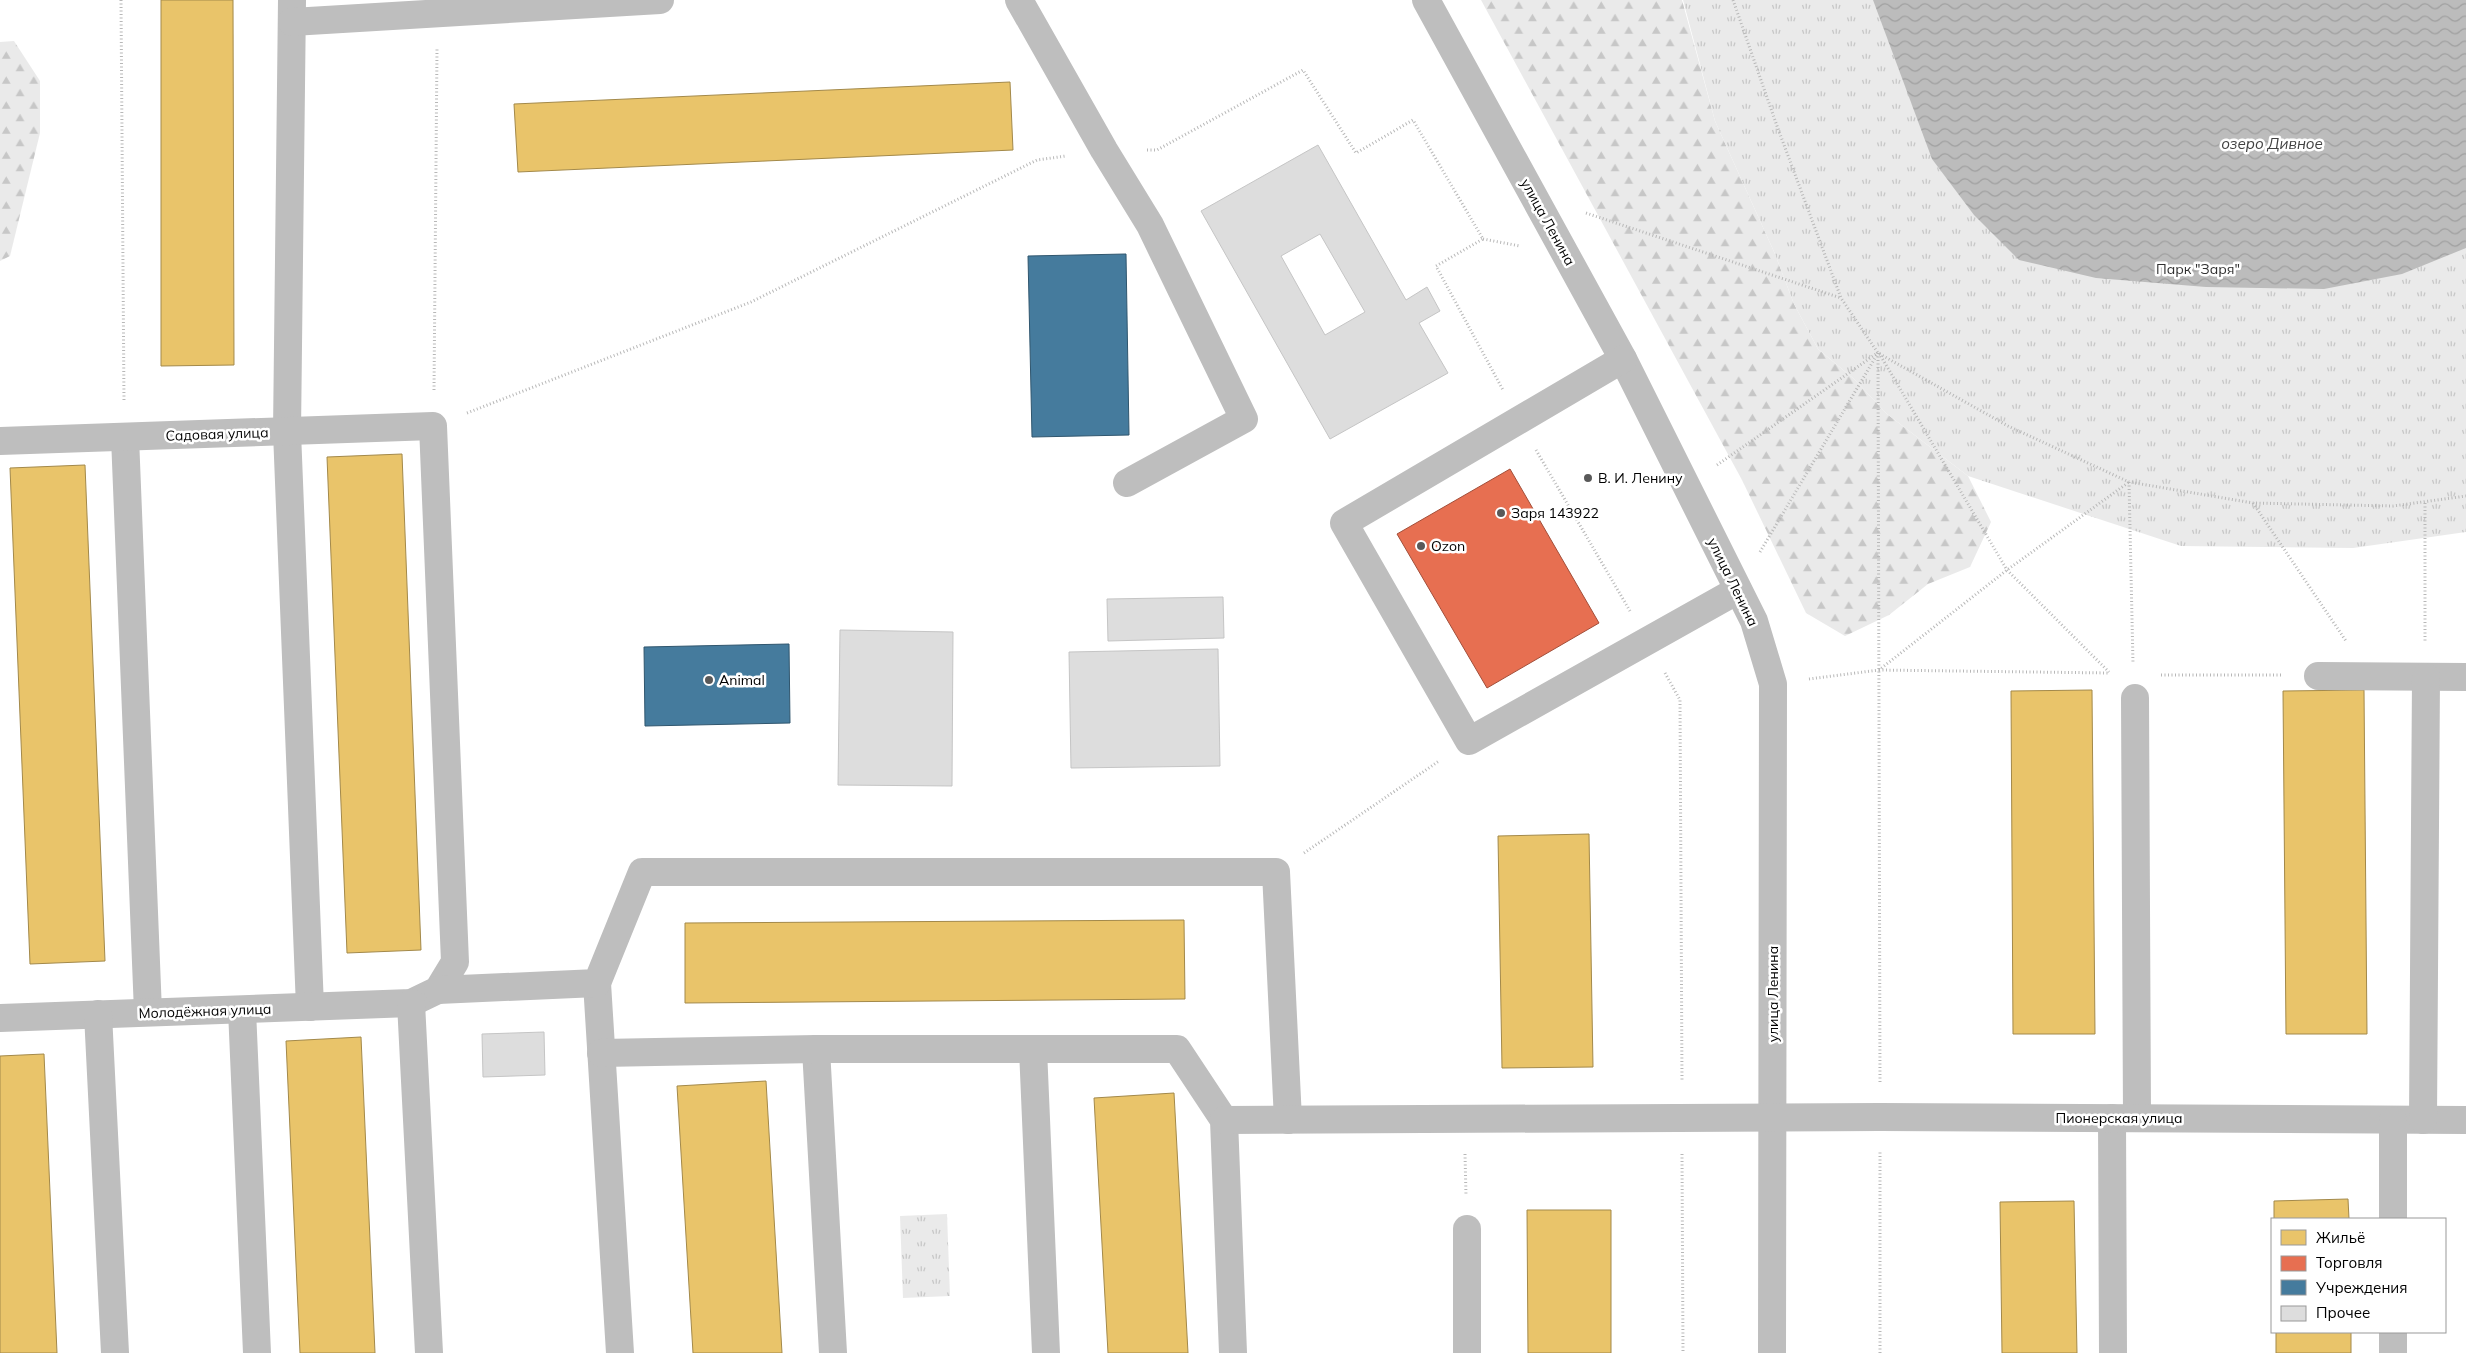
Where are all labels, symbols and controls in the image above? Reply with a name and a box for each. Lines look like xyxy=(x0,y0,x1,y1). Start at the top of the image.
water label: озеро Дивное xyxy=(2221,134,2323,153)
street label: улица Ленина xyxy=(1517,175,1579,269)
park label: Парк "Заря" xyxy=(2156,260,2240,278)
street label: Садовая улица xyxy=(165,423,269,445)
place label: В. И. Ленину xyxy=(1598,469,1683,487)
marker: В. И. Ленину xyxy=(1582,472,1594,484)
place label: Заря 143922 xyxy=(1511,504,1599,522)
marker: Заря 143922 xyxy=(1495,507,1507,519)
street label: улица Ленина xyxy=(1704,535,1762,629)
place label: Ozon xyxy=(1431,537,1465,555)
marker: Ozon xyxy=(1415,540,1427,552)
place label: Animal xyxy=(719,671,765,689)
marker: Animal xyxy=(703,674,715,686)
street label: улица Ленина xyxy=(1764,946,1782,1042)
street label: Молодёжная улица xyxy=(138,1000,272,1022)
street label: Пионерская улица xyxy=(2055,1109,2183,1127)
legend xyxy=(2271,1218,2446,1333)
text: Жильё xyxy=(2316,1228,2365,1247)
text: Торговля xyxy=(2316,1253,2383,1272)
text: Учреждения xyxy=(2315,1278,2408,1297)
text: Прочее xyxy=(2316,1303,2370,1322)

